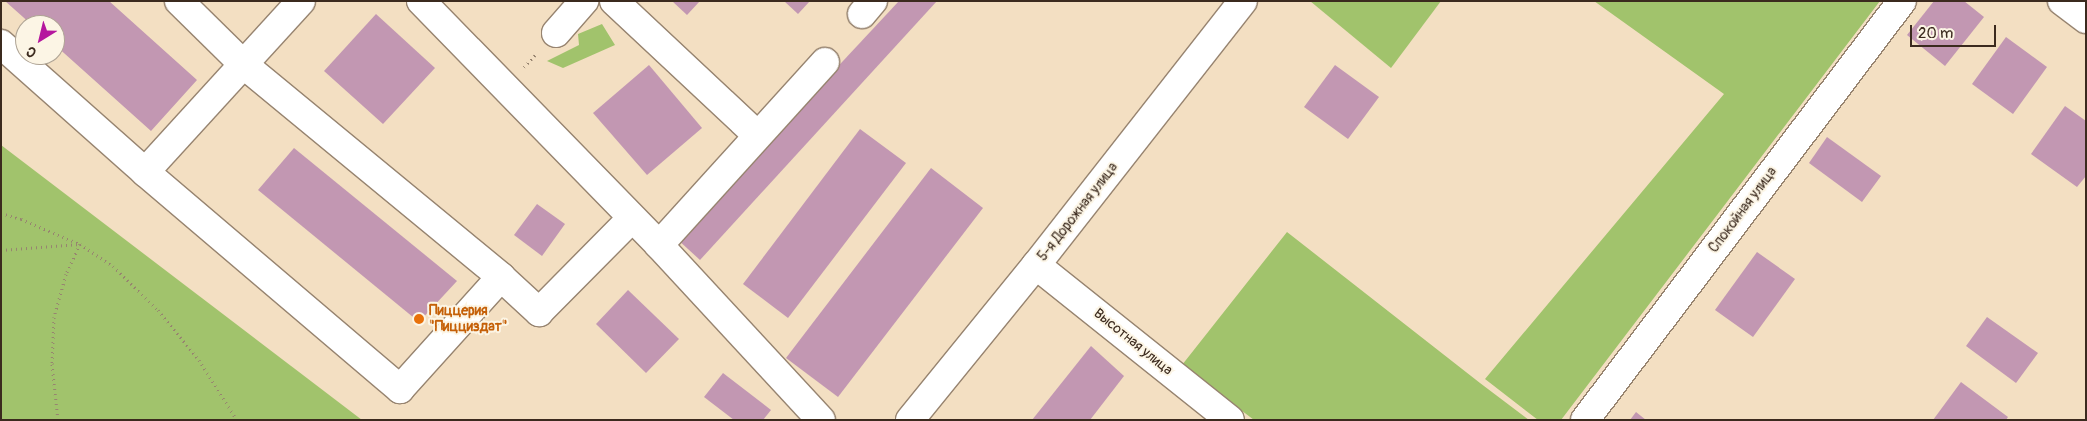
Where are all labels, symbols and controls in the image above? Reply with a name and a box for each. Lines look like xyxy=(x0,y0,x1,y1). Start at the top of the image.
north arrow xyxy=(15,15,65,65)
scale bar xyxy=(1912,15,1998,47)
text: 20 m xyxy=(1918,24,1953,43)
text: С xyxy=(23,42,40,61)
street label: 5-я Дорожная улица xyxy=(1034,159,1122,265)
street label: Спокойная улица xyxy=(1705,164,1781,256)
place label: Пиццерия "Пицциздат" xyxy=(429,303,507,336)
street label: Высотная улица xyxy=(1090,305,1176,379)
marker: Пиццерия "Пицциздат" xyxy=(413,313,425,325)

